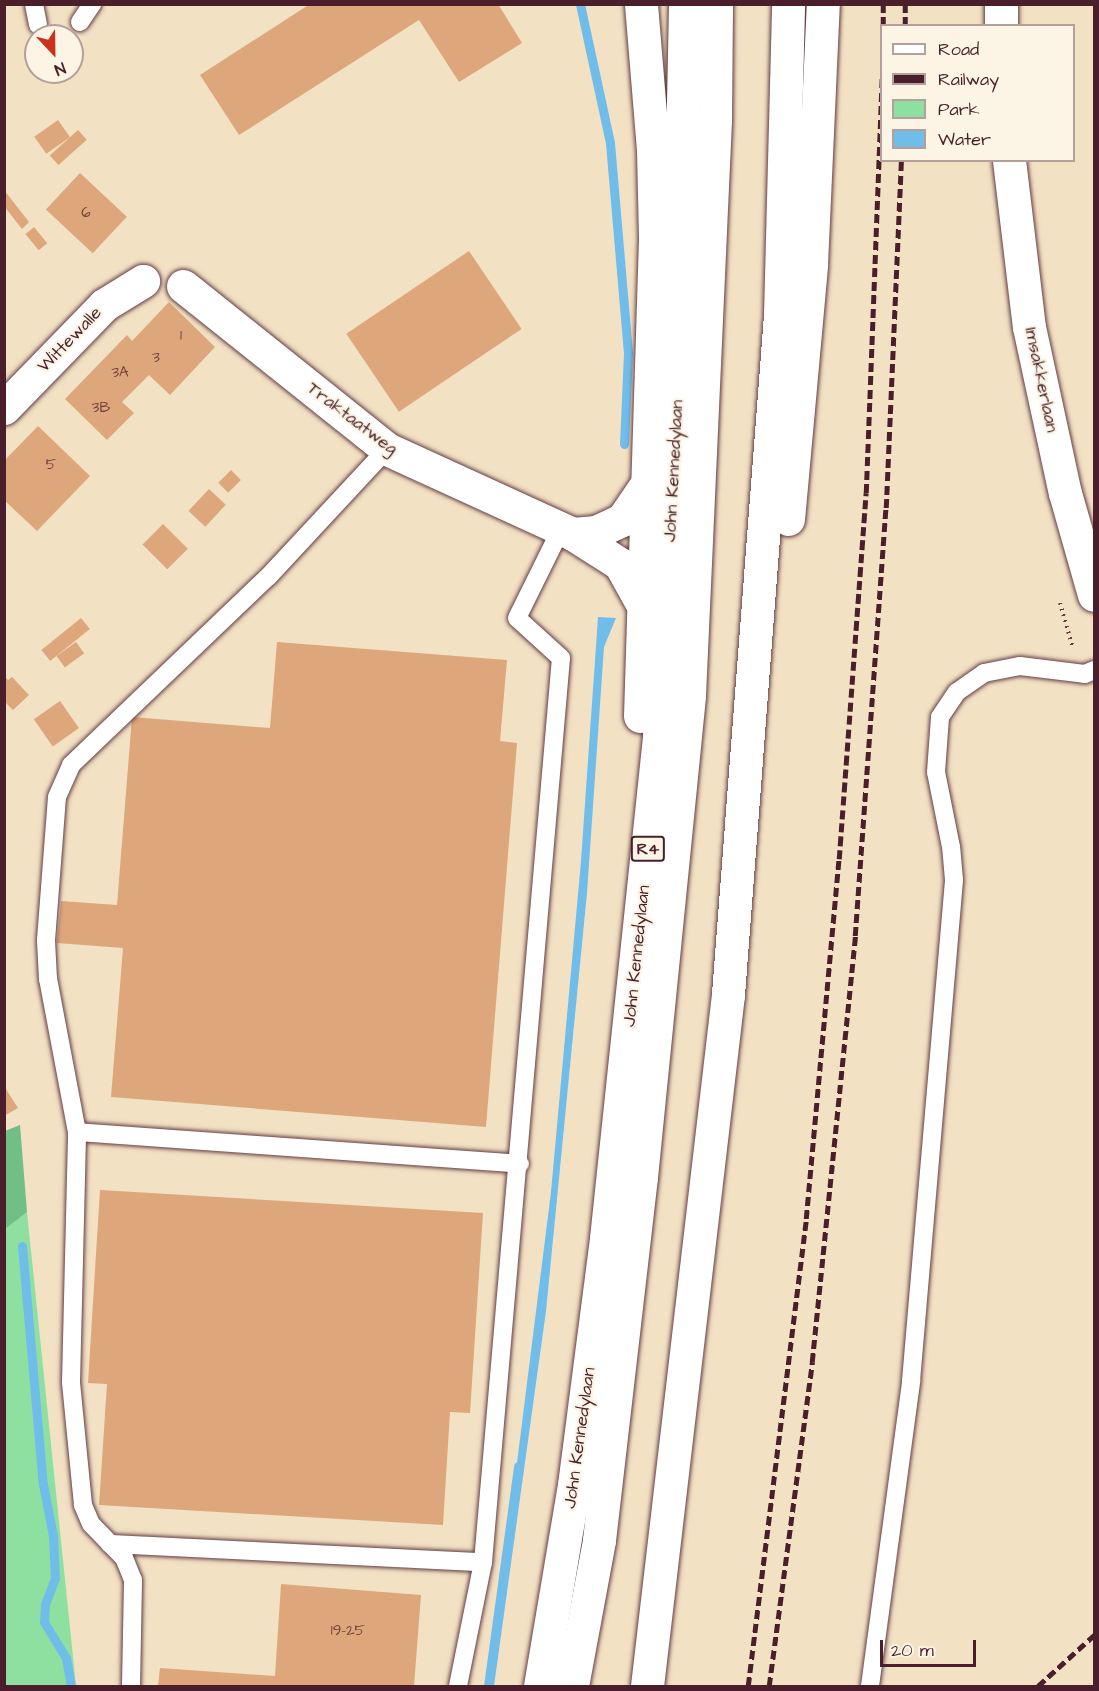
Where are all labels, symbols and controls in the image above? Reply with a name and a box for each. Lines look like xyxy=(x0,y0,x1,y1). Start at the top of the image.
north arrow xyxy=(24,24,84,84)
legend xyxy=(880,24,1075,162)
text: Road xyxy=(938,37,979,62)
text: N xyxy=(51,57,69,81)
text: Railway xyxy=(938,67,999,92)
text: Park xyxy=(938,97,980,122)
text: Water xyxy=(938,127,991,152)
house number: 6 xyxy=(81,204,91,222)
street label: Wittewalle xyxy=(33,303,107,377)
street label: Imsakkerlaan xyxy=(1019,325,1063,435)
house number: 1 xyxy=(180,327,182,345)
house number: 3 xyxy=(152,349,160,367)
house number: 3A xyxy=(111,364,129,382)
street label: Traktaatweg xyxy=(302,378,402,460)
house number: 3B xyxy=(92,399,110,417)
street label: John Kennedylaan xyxy=(659,399,689,543)
house number: 5 xyxy=(46,456,56,474)
road number: R4 xyxy=(630,836,666,862)
street label: John Kennedylaan xyxy=(619,884,655,1028)
street label: John Kennedylaan xyxy=(559,1366,601,1510)
house number: 19-25 xyxy=(331,1622,365,1640)
scale bar xyxy=(883,1628,979,1666)
text: 20 m xyxy=(891,1638,934,1663)

